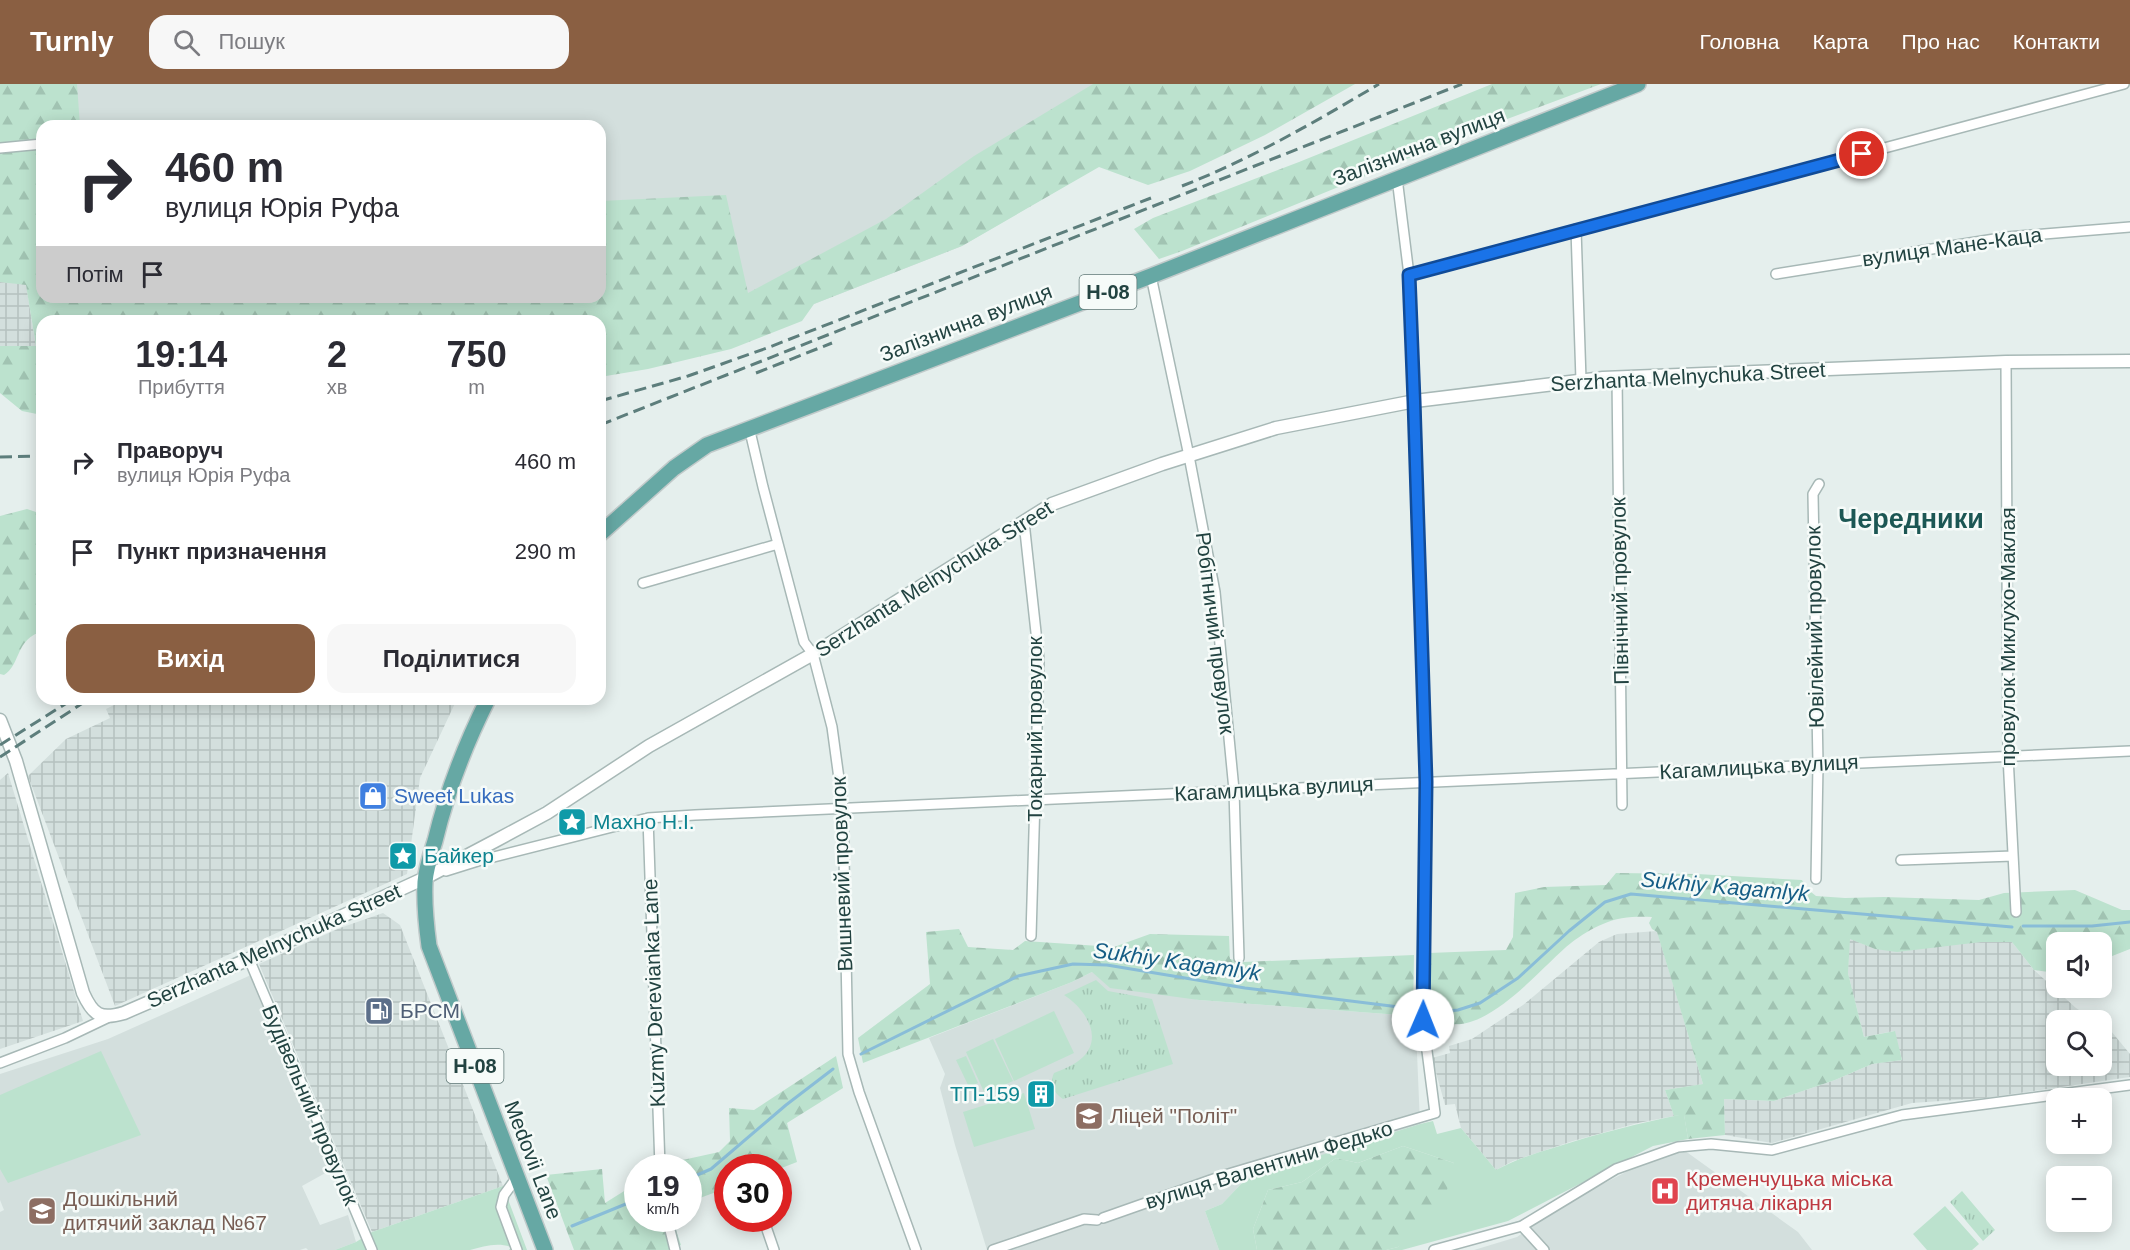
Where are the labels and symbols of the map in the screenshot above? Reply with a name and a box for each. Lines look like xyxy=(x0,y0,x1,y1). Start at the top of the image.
street label: Залізнична вулиця xyxy=(1330,103,1508,190)
pin xyxy=(1836,128,1887,179)
street label: вулиця Мане-Каца xyxy=(1861,222,2044,271)
road number: Н-08 xyxy=(1080,275,1136,309)
street label: Залізнична вулиця xyxy=(877,279,1055,366)
street label: Serzhanta Melnychuka Street xyxy=(1550,358,1826,395)
street label: Serzhanta Melnychuka Street xyxy=(811,496,1057,661)
street label: Північний провулок xyxy=(1606,496,1633,685)
district label: Чередники xyxy=(1838,504,1984,534)
street label: провулок Миклухо-Маклая xyxy=(1996,507,2019,767)
street label: Ювілейний провулок xyxy=(1801,525,1828,728)
street label: Робітничий провулок xyxy=(1192,531,1239,736)
street label: Токарний провулок xyxy=(1023,635,1046,822)
street label: Кагамлицька вулиця xyxy=(1659,750,1859,783)
street label: Кагамлицька вулиця xyxy=(1174,772,1374,805)
street label: Вишневий провулок xyxy=(827,775,856,972)
shop icon: Sweet Lukas xyxy=(357,780,389,812)
place label: Sweet Lukas xyxy=(394,784,514,807)
place icon: Махно Н.І. xyxy=(556,806,588,838)
place label: Махно Н.І. xyxy=(593,810,695,833)
place icon: Байкер xyxy=(387,840,419,872)
place label: Байкер xyxy=(424,844,494,867)
water label: Sukhiy Kagamlyk xyxy=(1640,867,1811,906)
street label: Kuzmy Derevianka Lane xyxy=(638,878,669,1108)
street label: Serzhanta Melnychuka Street xyxy=(143,879,404,1012)
water label: Sukhiy Kagamlyk xyxy=(1092,937,1263,986)
position arrow xyxy=(1391,988,1455,1052)
fuel station icon: БРСМ xyxy=(363,995,395,1027)
place label: БРСМ xyxy=(400,999,460,1022)
street label: Будівельний провулок xyxy=(258,1001,363,1209)
road number: Н-08 xyxy=(446,1049,504,1083)
building icon: ТП-159 xyxy=(1025,1078,1057,1110)
place label: ТП-159 xyxy=(950,1082,1020,1105)
street label: Medovii Lane xyxy=(500,1097,567,1222)
school or university icon: Ліцей "Політ" xyxy=(1073,1100,1105,1132)
place label: Ліцей "Політ" xyxy=(1110,1104,1237,1127)
street label: вулиця Валентини Федько xyxy=(1143,1116,1395,1213)
speed limit sign: 30 xyxy=(714,1154,792,1232)
place label: Кременчуцька міська дитяча лікарня xyxy=(1686,1167,1893,1214)
hospital icon: Кременчуцька міська дитяча лікарня xyxy=(1649,1175,1681,1207)
place label: Дошкільний дитячий заклад №67 xyxy=(63,1187,267,1234)
school or university icon: Дошкільний дитячий заклад №67 xyxy=(26,1195,58,1227)

